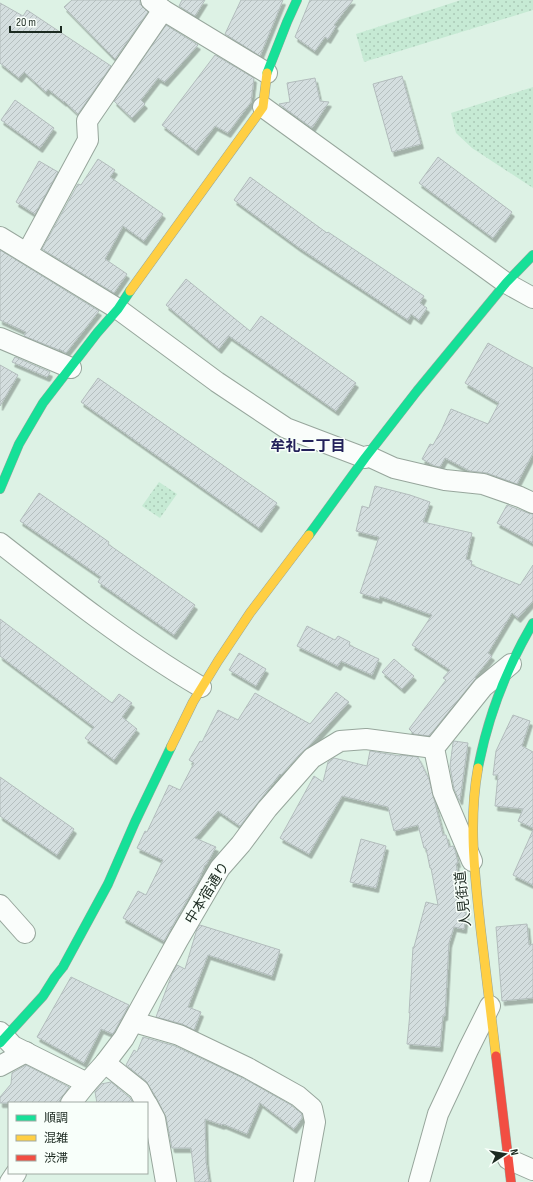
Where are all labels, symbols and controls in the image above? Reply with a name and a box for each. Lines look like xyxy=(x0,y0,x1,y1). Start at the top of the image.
scale bar xyxy=(10,8,61,34)
text: 20 m xyxy=(16,15,36,30)
district label: 牟礼二丁目 xyxy=(270,437,346,456)
street label: 中本宿通り xyxy=(181,859,233,927)
street label: 人見街道 xyxy=(452,870,474,928)
legend xyxy=(8,1102,148,1174)
text: 順調 xyxy=(44,1111,68,1126)
text: 混雑 xyxy=(44,1131,68,1146)
north arrow xyxy=(485,1134,525,1174)
text: N xyxy=(507,1148,521,1156)
text: 渋滞 xyxy=(44,1151,68,1166)

